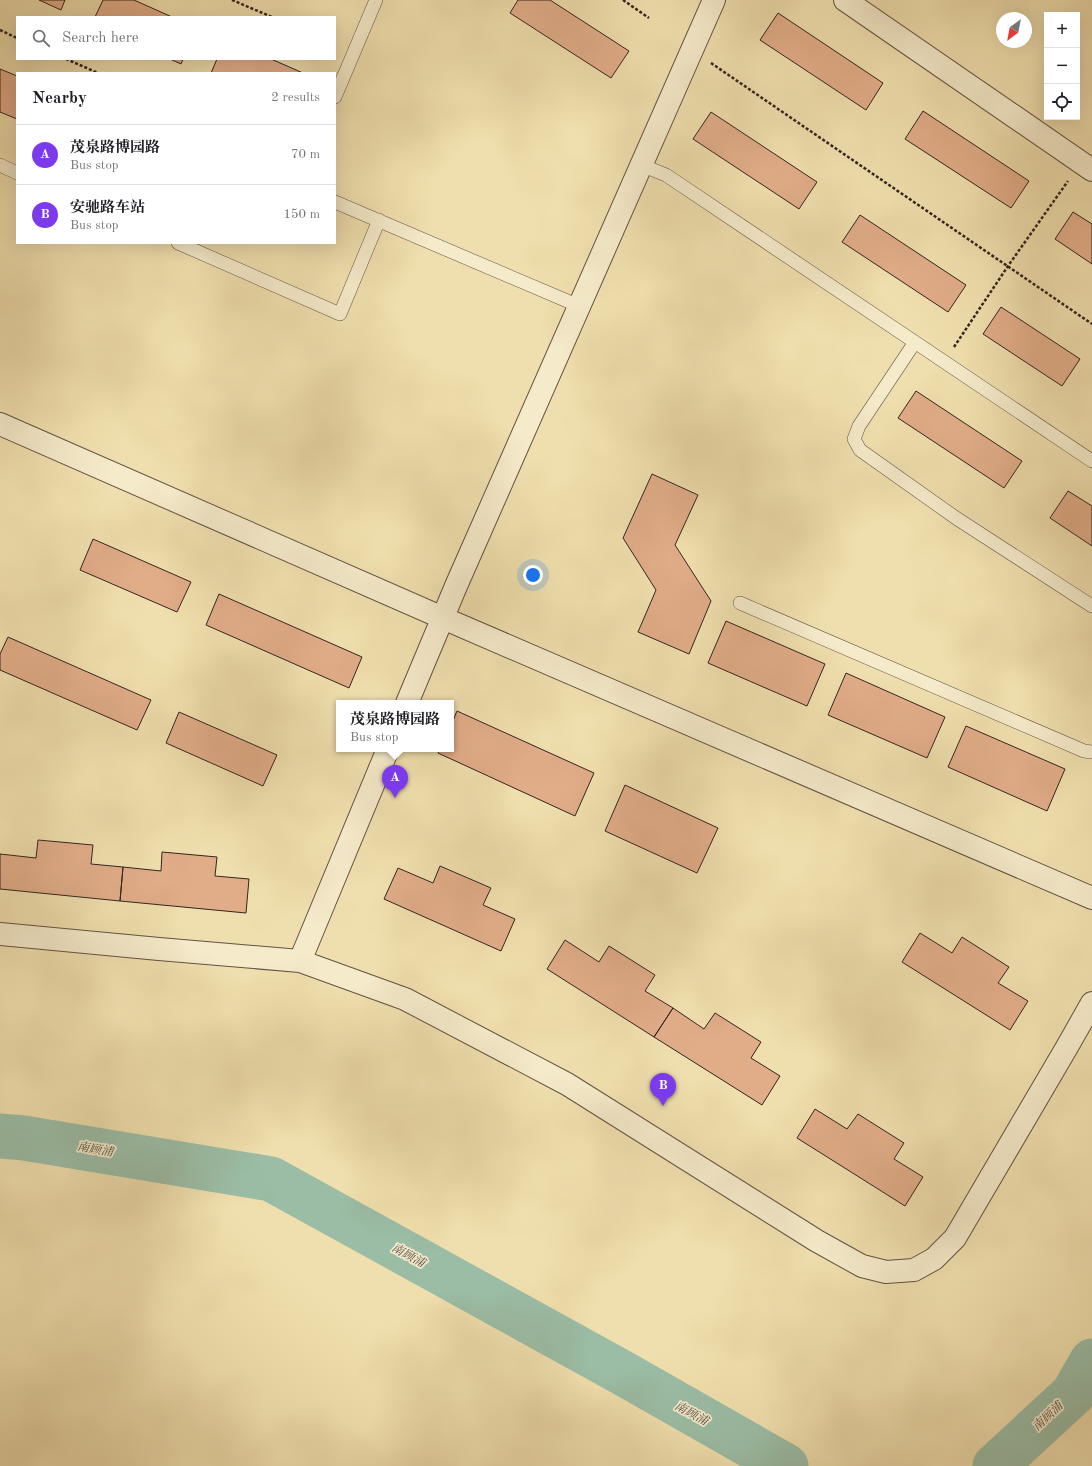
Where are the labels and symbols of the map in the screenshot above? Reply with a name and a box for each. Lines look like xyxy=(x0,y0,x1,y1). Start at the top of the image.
north arrow xyxy=(996,12,1032,48)
your location xyxy=(523,565,543,585)
pin: A xyxy=(382,765,408,798)
pin: B xyxy=(650,1073,676,1106)
water label: 南顾浦 xyxy=(76,1139,116,1159)
water label: 南顾浦 xyxy=(389,1240,429,1271)
water label: 南顾浦 xyxy=(672,1398,712,1429)
water label: 南顾浦 xyxy=(1029,1398,1067,1434)

